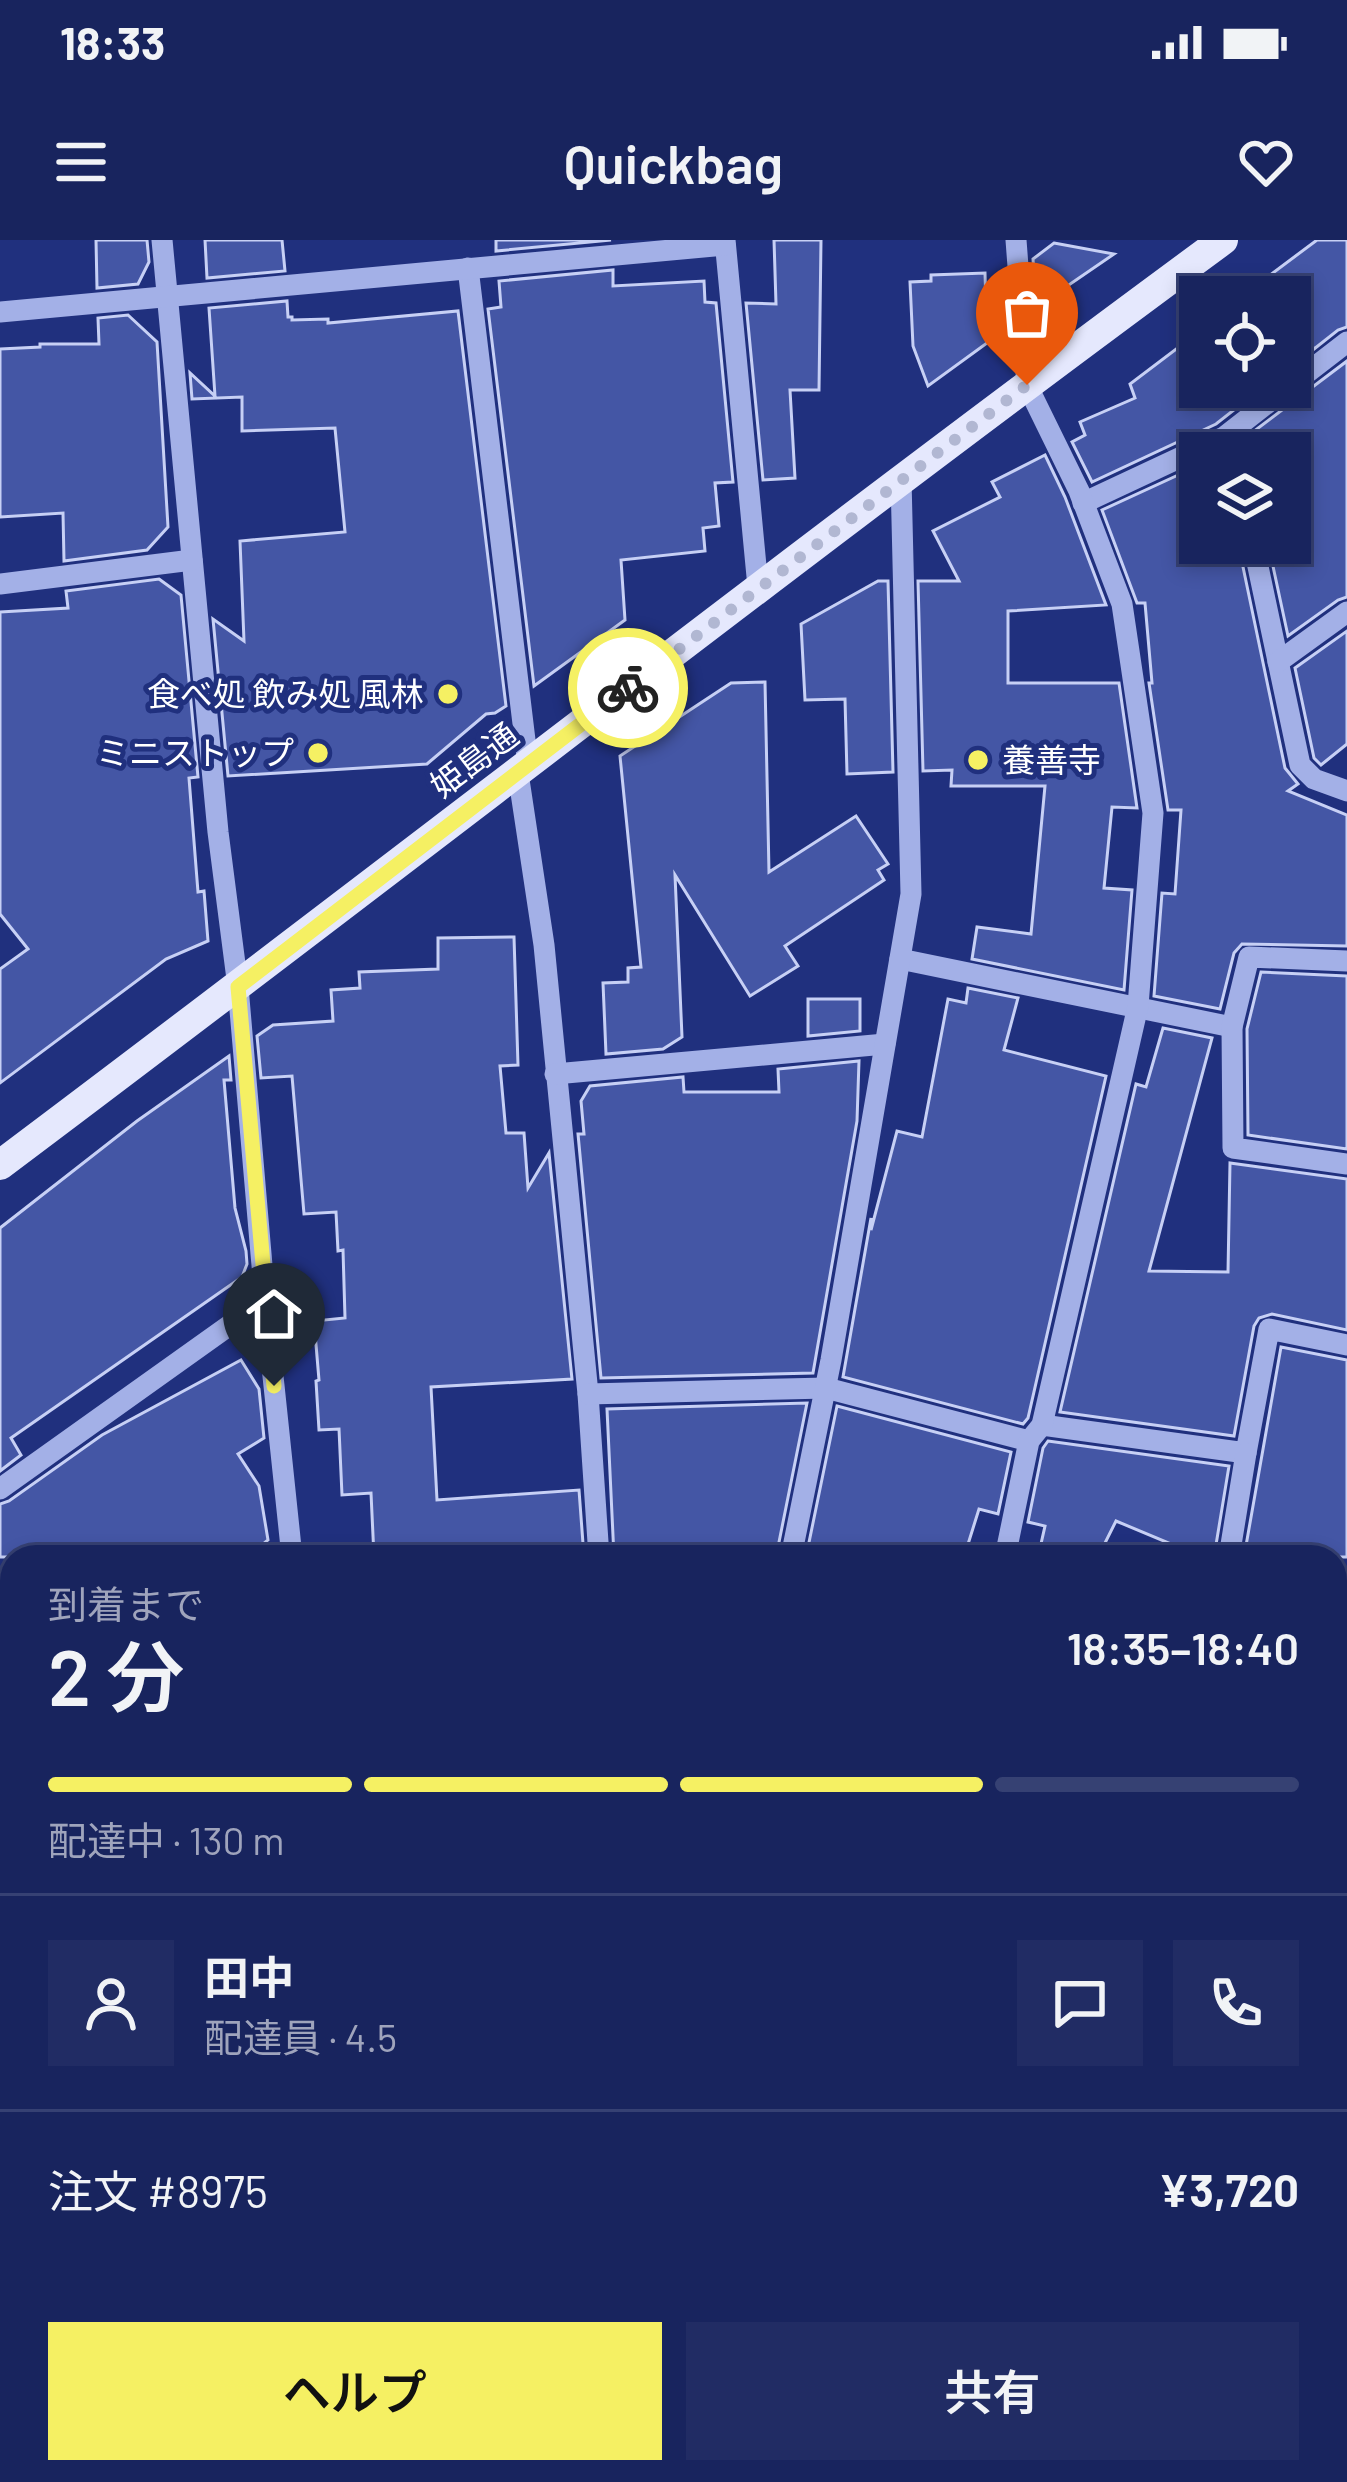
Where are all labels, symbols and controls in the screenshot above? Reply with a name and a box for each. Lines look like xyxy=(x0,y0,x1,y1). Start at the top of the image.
text: 18:33 xyxy=(60,15,165,69)
icon: menu xyxy=(48,129,114,195)
icon: heart xyxy=(1233,129,1299,195)
text: Quickbag xyxy=(564,130,783,195)
pin xyxy=(976,262,1078,385)
map controls xyxy=(1179,276,1311,564)
button: locate xyxy=(1179,276,1311,408)
icon: bag xyxy=(994,280,1060,346)
button: layers xyxy=(1179,432,1311,564)
courier xyxy=(568,628,688,748)
icon: bike xyxy=(595,655,661,721)
place label: 食べ処 飲み処 風林 xyxy=(147,673,424,713)
marker: 食べ処 飲み処 風林 xyxy=(435,681,461,707)
street label: 姫島通 xyxy=(422,713,525,805)
place label: ミニストップ xyxy=(96,732,294,772)
place label: 養善寺 xyxy=(1002,739,1101,779)
marker: ミニストップ xyxy=(305,740,331,766)
marker: 養善寺 xyxy=(965,747,991,773)
pin xyxy=(223,1263,325,1386)
icon: home xyxy=(241,1281,307,1347)
text: 到着まで xyxy=(48,1580,204,1627)
text: 18:35–18:40 xyxy=(1067,1620,1299,1674)
text: 2 分 xyxy=(48,1628,185,1722)
text: 配達中 · 130 m xyxy=(48,1816,285,1863)
button: person xyxy=(48,1940,174,2066)
button: chat xyxy=(1017,1940,1143,2066)
button: phone xyxy=(1173,1940,1299,2066)
text: 田中 xyxy=(204,1949,294,2003)
text: 配達員 · 4.5 xyxy=(204,2013,397,2060)
text: ¥3,720 xyxy=(1159,2162,1299,2216)
text: 注文 #8975 xyxy=(48,2163,268,2217)
button: ヘルプ xyxy=(48,2322,662,2460)
button: 共有 xyxy=(686,2322,1299,2460)

